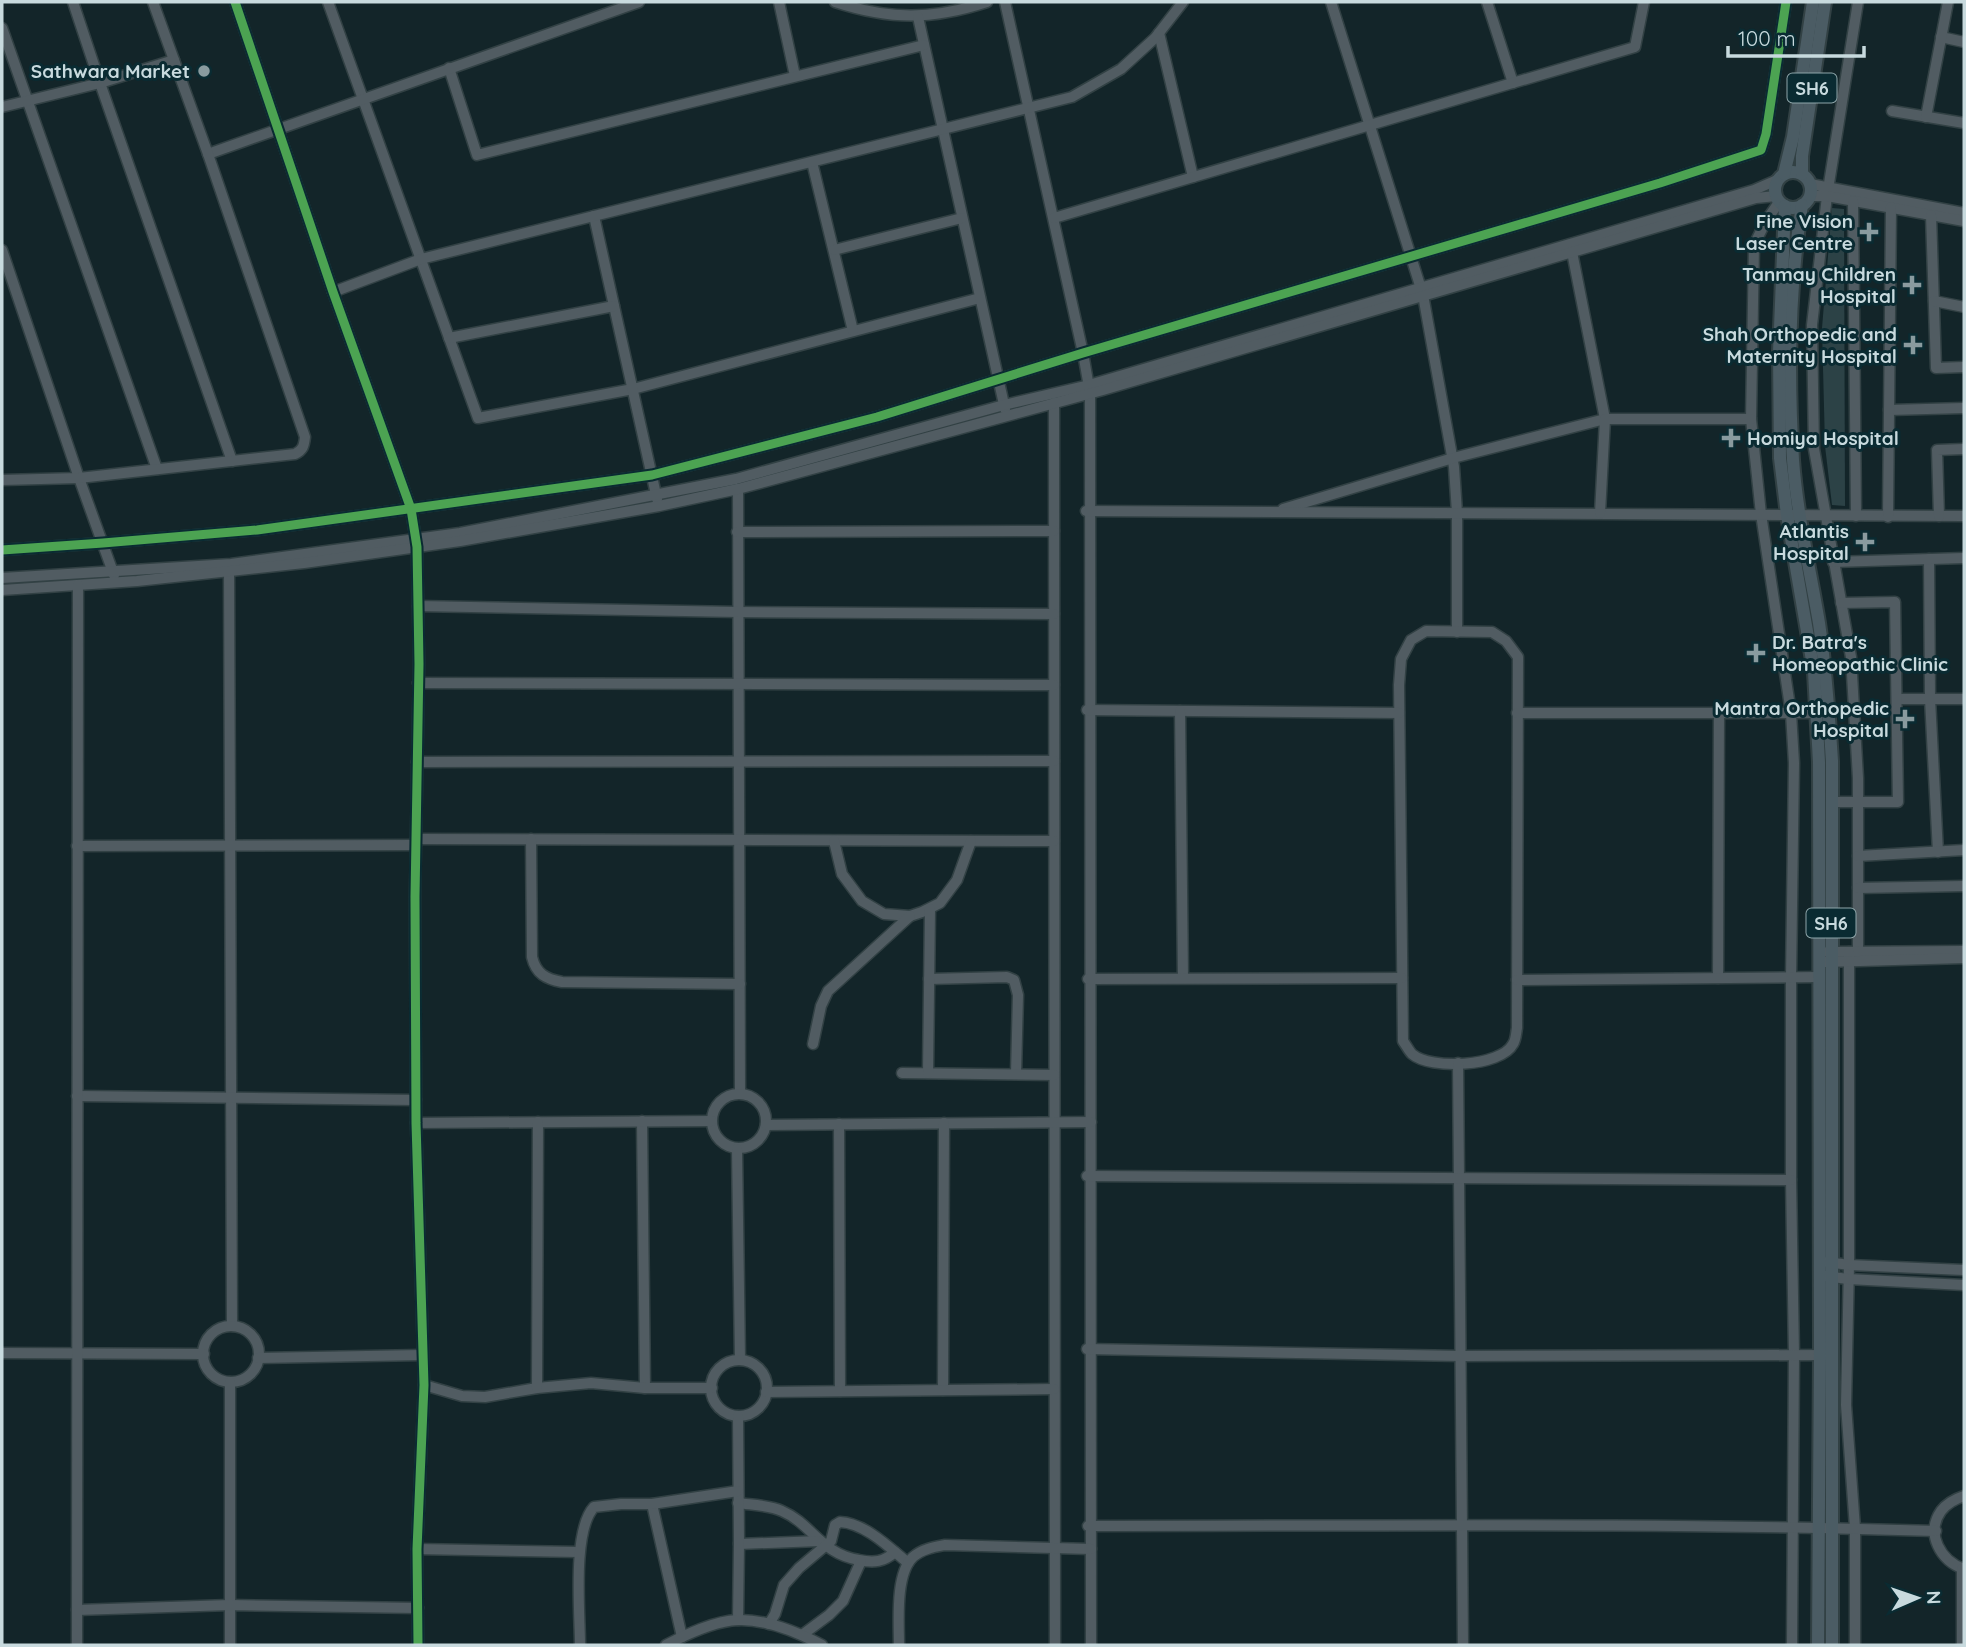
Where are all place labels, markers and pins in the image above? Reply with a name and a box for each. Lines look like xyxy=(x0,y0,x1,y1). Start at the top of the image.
place label: Sathwara Market xyxy=(31,59,190,83)
marker: Sathwara Market xyxy=(196,63,212,79)
place label: Fine Vision Laser Centre xyxy=(1735,209,1853,255)
marker: Fine Vision Laser Centre xyxy=(1859,222,1879,242)
place label: Tanmay Children Hospital xyxy=(1742,262,1896,308)
marker: Tanmay Children Hospital xyxy=(1902,275,1922,295)
place label: Shah Orthopedic and Maternity Hospital xyxy=(1703,322,1897,368)
marker: Shah Orthopedic and Maternity Hospital xyxy=(1903,335,1923,355)
place label: Homiya Hospital xyxy=(1747,426,1899,450)
marker: Homiya Hospital xyxy=(1721,428,1741,448)
place label: Atlantis Hospital xyxy=(1773,519,1849,565)
marker: Atlantis Hospital xyxy=(1855,532,1875,552)
place label: Dr. Batra's Homeopathic Clinic xyxy=(1772,630,1948,676)
marker: Dr. Batra's Homeopathic Clinic xyxy=(1746,643,1766,663)
place label: Mantra Orthopedic Hospital xyxy=(1714,696,1889,742)
marker: Mantra Orthopedic Hospital xyxy=(1895,709,1915,729)

